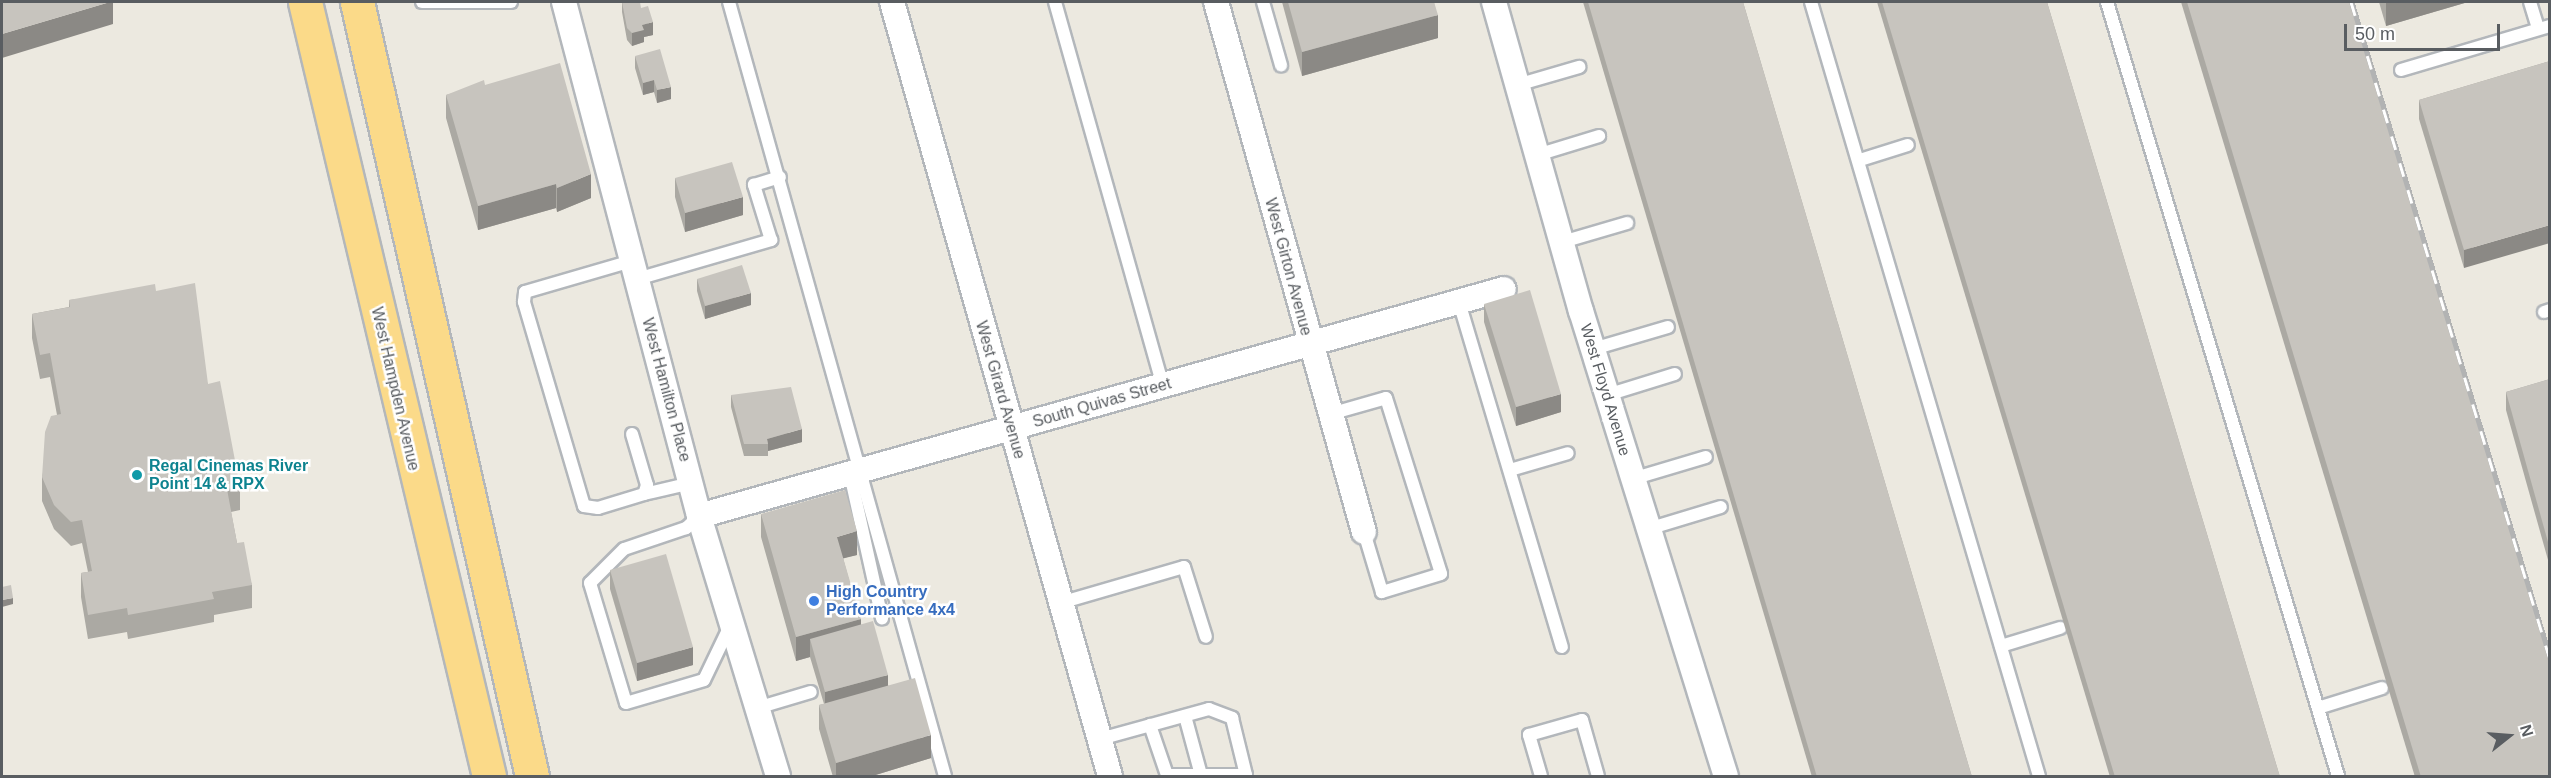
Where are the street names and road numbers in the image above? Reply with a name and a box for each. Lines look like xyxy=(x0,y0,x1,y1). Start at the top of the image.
street label: West Girton Avenue xyxy=(1260,196,1316,338)
street label: West Hampden Avenue xyxy=(367,305,423,473)
street label: West Hamilton Place xyxy=(638,316,694,464)
street label: West Girard Avenue xyxy=(971,318,1029,462)
street label: West Floyd Avenue xyxy=(1576,321,1634,459)
street label: South Quivas Street xyxy=(1031,374,1173,432)

